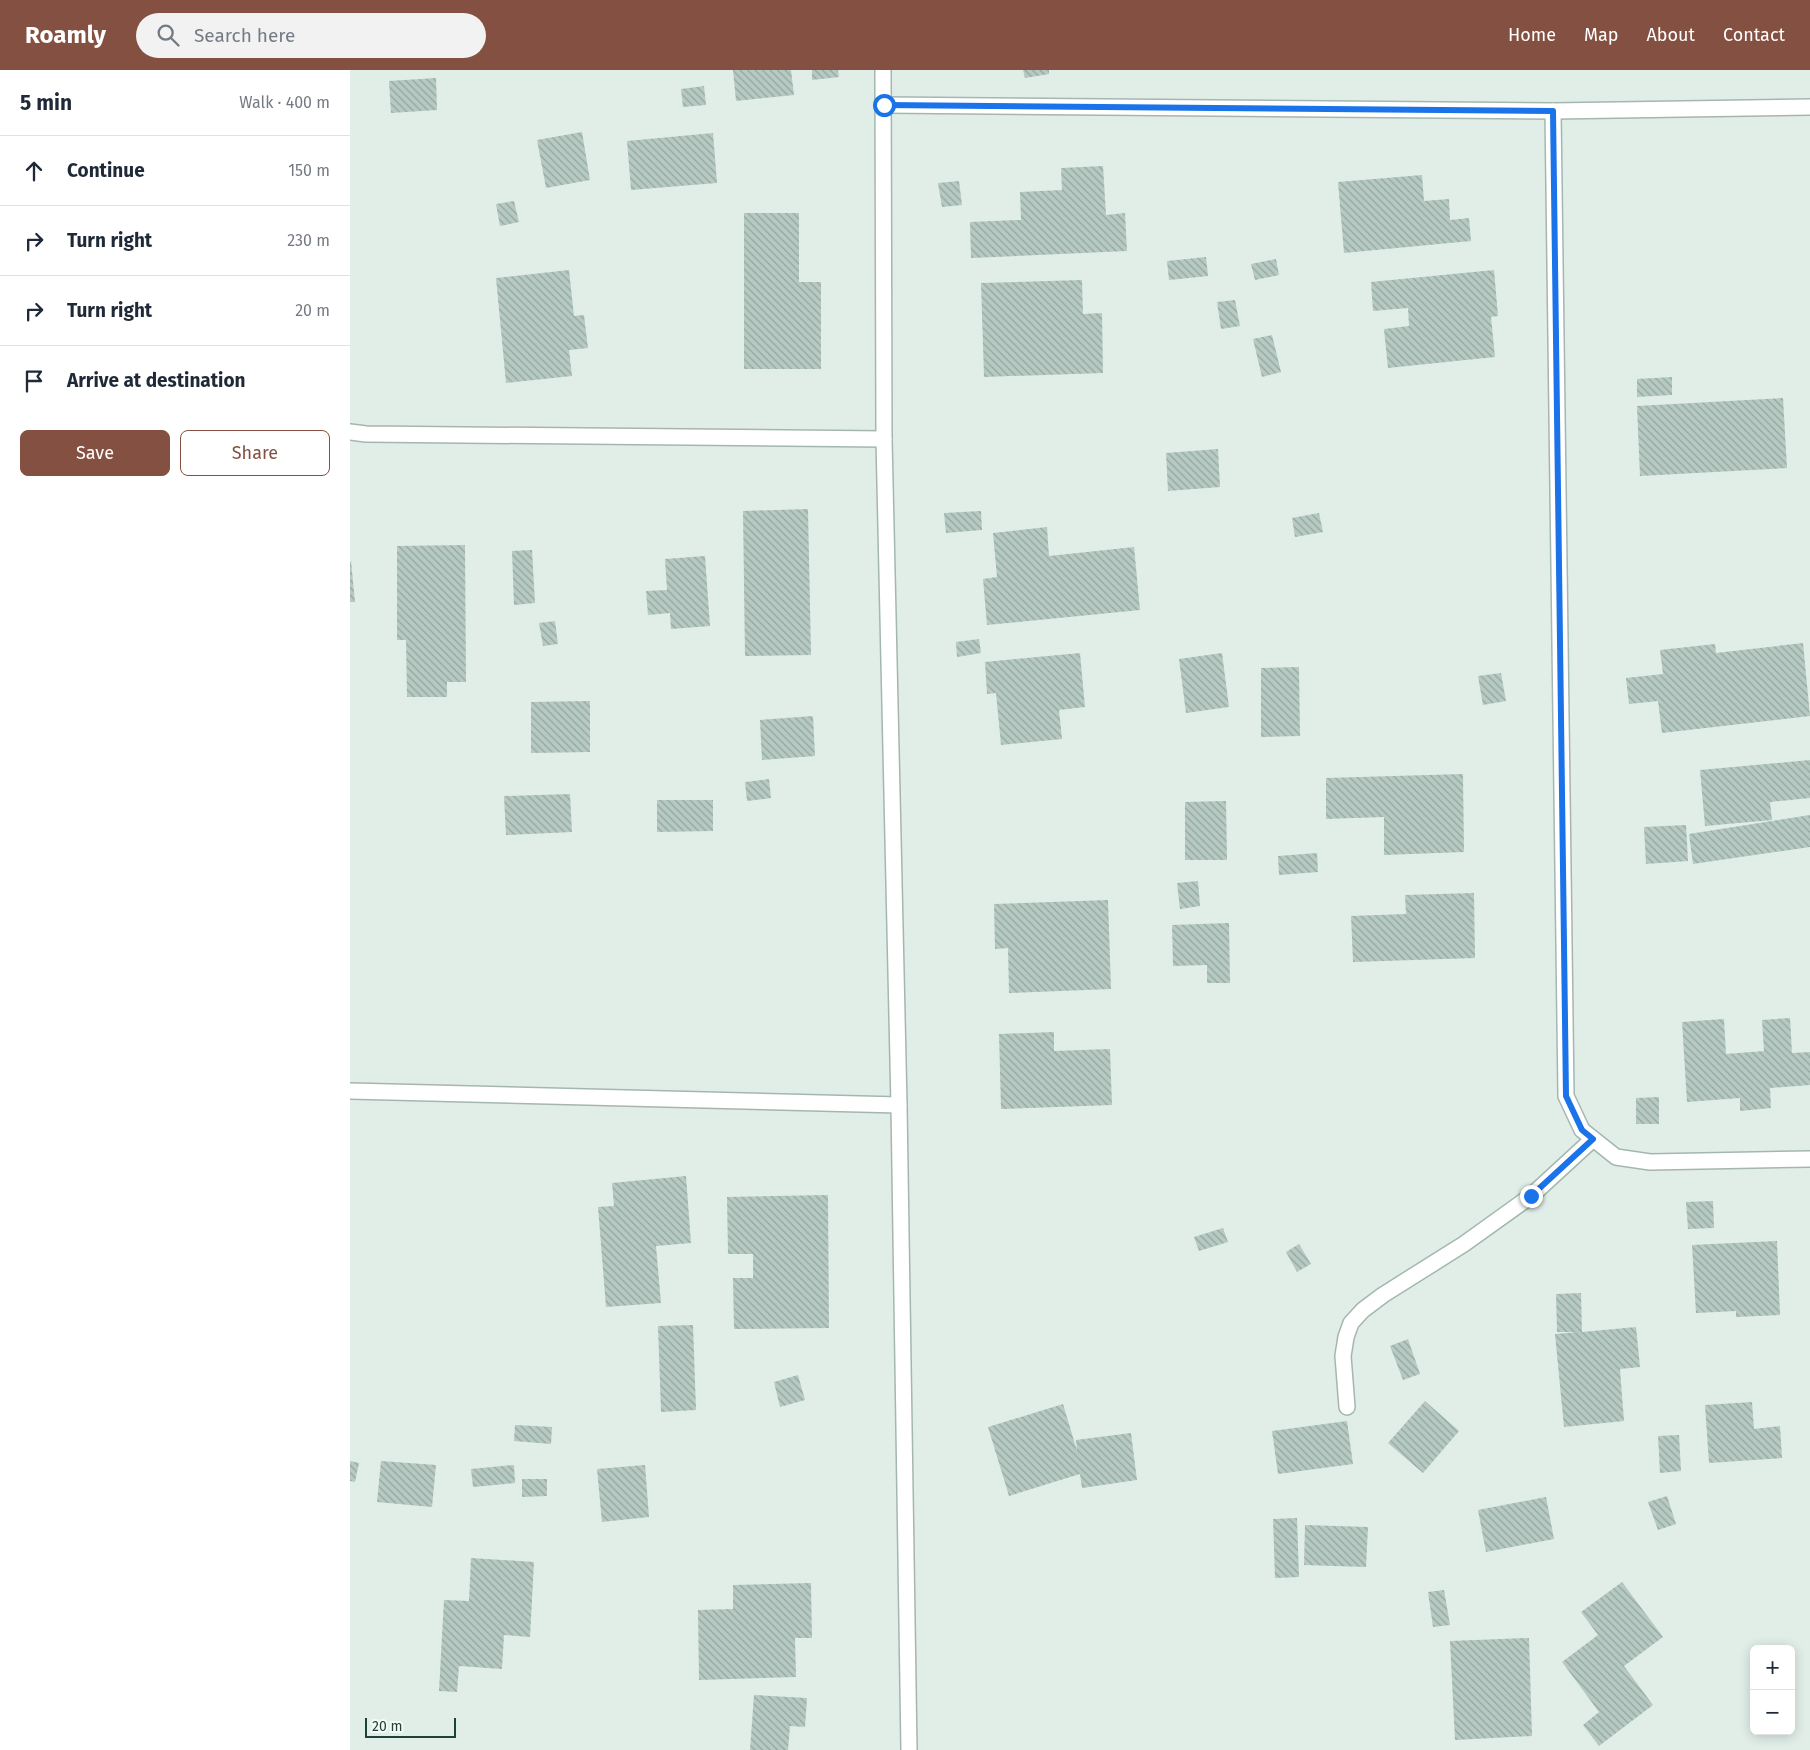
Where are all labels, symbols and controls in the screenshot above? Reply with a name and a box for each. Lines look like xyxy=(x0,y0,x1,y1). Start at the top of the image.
search box xyxy=(136,13,486,58)
text: Roamly xyxy=(25,21,106,49)
icon: search xyxy=(154,21,182,49)
text: Search here xyxy=(194,24,295,47)
text: Home xyxy=(1508,24,1556,46)
text: Map xyxy=(1584,24,1618,46)
text: About xyxy=(1646,24,1695,46)
text: Contact xyxy=(1723,24,1785,46)
text: 5 min xyxy=(20,90,72,116)
text: Walk · 400 m xyxy=(239,93,330,112)
route start xyxy=(873,94,896,117)
icon: ahead xyxy=(20,157,48,185)
text: Continue xyxy=(67,159,145,182)
text: 150 m xyxy=(288,161,330,180)
icon: right xyxy=(20,227,48,255)
text: Turn right xyxy=(67,229,152,252)
text: 230 m xyxy=(287,231,330,250)
icon: right xyxy=(20,297,48,325)
text: Turn right xyxy=(67,299,152,322)
text: 20 m xyxy=(295,301,330,320)
icon: arrive xyxy=(20,367,48,395)
text: Arrive at destination xyxy=(67,369,246,392)
button: Save xyxy=(20,430,170,476)
button: Share xyxy=(180,430,330,476)
route end xyxy=(1520,1185,1543,1208)
map controls xyxy=(1750,1645,1795,1735)
button: + xyxy=(1750,1645,1795,1690)
button: − xyxy=(1750,1690,1795,1735)
scale bar xyxy=(365,1715,456,1738)
text: 20 m xyxy=(372,1718,402,1735)

